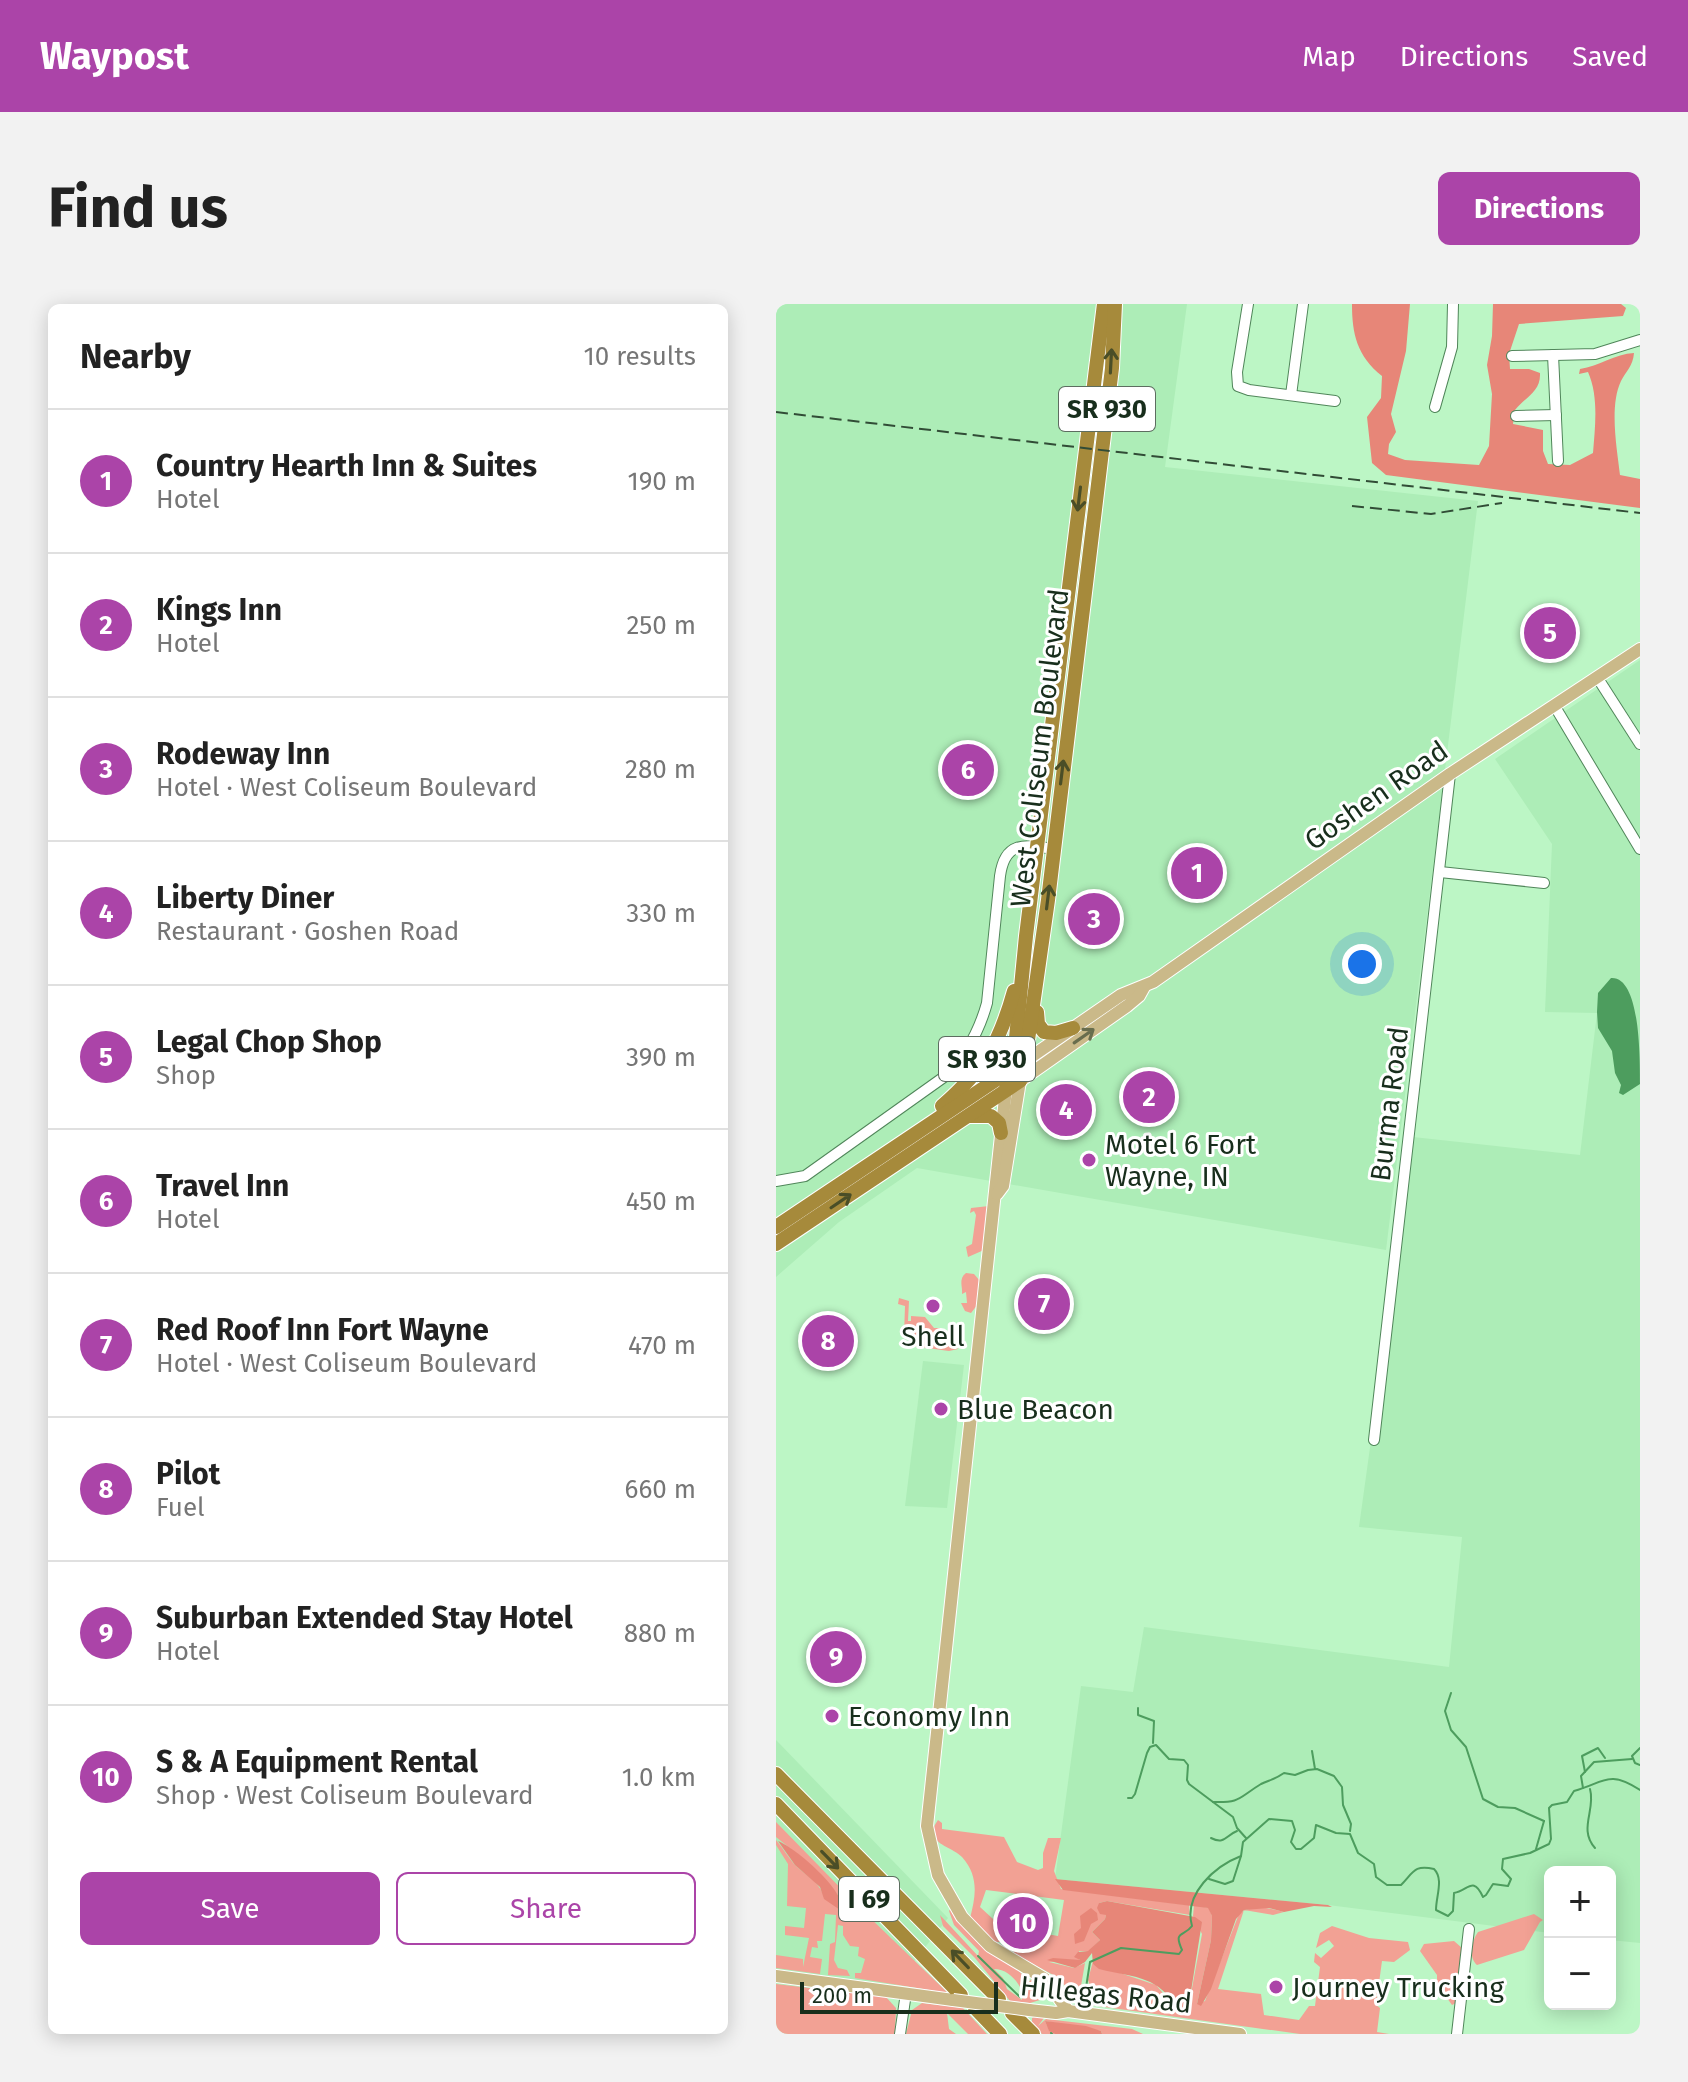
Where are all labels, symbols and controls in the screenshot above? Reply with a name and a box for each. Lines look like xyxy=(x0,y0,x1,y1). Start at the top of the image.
text: Waypost xyxy=(40,33,189,79)
text: Map xyxy=(1302,40,1356,73)
text: Directions xyxy=(1400,40,1528,73)
text: Saved xyxy=(1572,40,1648,73)
button: Directions xyxy=(1438,172,1640,245)
text: Find us xyxy=(48,175,228,242)
text: Nearby xyxy=(80,336,191,377)
text: 10 results xyxy=(583,341,696,372)
one-way arrow xyxy=(1104,348,1119,375)
road number: SR 930 xyxy=(1059,387,1155,431)
text: Country Hearth Inn & Suites xyxy=(156,448,537,484)
text: 1 xyxy=(100,466,112,497)
text: 190 m xyxy=(627,466,696,497)
text: Hotel xyxy=(156,484,220,515)
one-way arrow xyxy=(1072,485,1087,512)
street label: West Coliseum Boulevard xyxy=(1004,587,1075,909)
text: Kings Inn xyxy=(156,592,282,628)
pin: 5 xyxy=(1524,603,1576,663)
text: 2 xyxy=(99,610,113,641)
text: 250 m xyxy=(626,610,696,641)
text: Hotel xyxy=(156,628,220,659)
street label: Goshen Road xyxy=(1298,734,1454,857)
text: Rodeway Inn xyxy=(156,736,330,772)
pin: 6 xyxy=(942,740,994,800)
text: 3 xyxy=(99,754,113,785)
text: 280 m xyxy=(625,754,696,785)
one-way arrow xyxy=(1055,759,1070,786)
text: Hotel · West Coliseum Boulevard xyxy=(156,772,537,803)
pin: 1 xyxy=(1171,843,1223,903)
text: Liberty Diner xyxy=(156,880,334,916)
one-way arrow xyxy=(1041,884,1056,911)
pin: 3 xyxy=(1068,889,1120,949)
text: 4 xyxy=(99,898,113,929)
text: 330 m xyxy=(626,898,696,929)
text: Restaurant · Goshen Road xyxy=(156,916,459,947)
your location xyxy=(1342,944,1382,984)
text: Legal Chop Shop xyxy=(156,1024,382,1060)
street label: Burma Road xyxy=(1364,1025,1415,1183)
one-way arrow xyxy=(1073,1028,1094,1045)
road number: SR 930 xyxy=(939,1037,1035,1081)
text: 5 xyxy=(99,1042,113,1073)
text: 390 m xyxy=(626,1042,696,1073)
text: Shop xyxy=(156,1060,216,1091)
pin: 2 xyxy=(1123,1067,1175,1127)
pin: 4 xyxy=(1040,1080,1092,1140)
place label: Motel 6 Fort Wayne, IN xyxy=(1105,1128,1257,1193)
marker: Motel 6 Fort Wayne, IN xyxy=(1080,1151,1098,1169)
text: Travel Inn xyxy=(156,1168,289,1204)
text: 6 xyxy=(99,1186,113,1217)
text: 450 m xyxy=(626,1186,696,1217)
one-way arrow xyxy=(829,1192,851,1209)
text: Hotel xyxy=(156,1204,220,1235)
pin: 7 xyxy=(1018,1274,1070,1334)
marker: Shell xyxy=(924,1297,942,1315)
pin: 8 xyxy=(802,1311,854,1371)
text: Red Roof Inn Fort Wayne xyxy=(156,1312,489,1348)
place label: Shell xyxy=(901,1320,965,1353)
text: 7 xyxy=(100,1330,112,1361)
text: 470 m xyxy=(628,1330,696,1361)
text: Hotel · West Coliseum Boulevard xyxy=(156,1348,537,1379)
place label: Blue Beacon xyxy=(957,1393,1114,1426)
marker: Blue Beacon xyxy=(932,1400,950,1418)
text: Pilot xyxy=(156,1456,220,1492)
text: 8 xyxy=(98,1474,114,1505)
text: 660 m xyxy=(625,1474,696,1505)
text: Fuel xyxy=(156,1492,205,1523)
text: Suburban Extended Stay Hotel xyxy=(156,1600,573,1636)
text: 9 xyxy=(99,1618,113,1649)
text: 880 m xyxy=(624,1618,696,1649)
pin: 9 xyxy=(810,1627,862,1687)
text: Hotel xyxy=(156,1636,220,1667)
place label: Economy Inn xyxy=(848,1700,1010,1733)
marker: Economy Inn xyxy=(823,1707,841,1725)
text: S & A Equipment Rental xyxy=(156,1744,478,1780)
text: 10 xyxy=(92,1762,120,1793)
text: 1.0 km xyxy=(622,1762,696,1793)
text: Shop · West Coliseum Boulevard xyxy=(156,1780,534,1811)
one-way arrow xyxy=(821,1850,840,1870)
map controls xyxy=(1544,1866,1616,2010)
button: + xyxy=(1544,1866,1616,1938)
button: Save xyxy=(80,1872,380,1945)
button: Share xyxy=(396,1872,696,1945)
road number: I 69 xyxy=(839,1877,899,1921)
pin: 10 xyxy=(997,1893,1049,1953)
button: − xyxy=(1544,1938,1616,2010)
one-way arrow xyxy=(951,1949,970,1969)
street label: Hillegas Road xyxy=(1018,1969,1193,2020)
place label: Journey Trucking xyxy=(1292,1971,1505,2004)
scale bar xyxy=(800,1978,998,2014)
marker: Journey Trucking xyxy=(1267,1978,1285,1996)
text: 200 m xyxy=(812,1982,872,2009)

